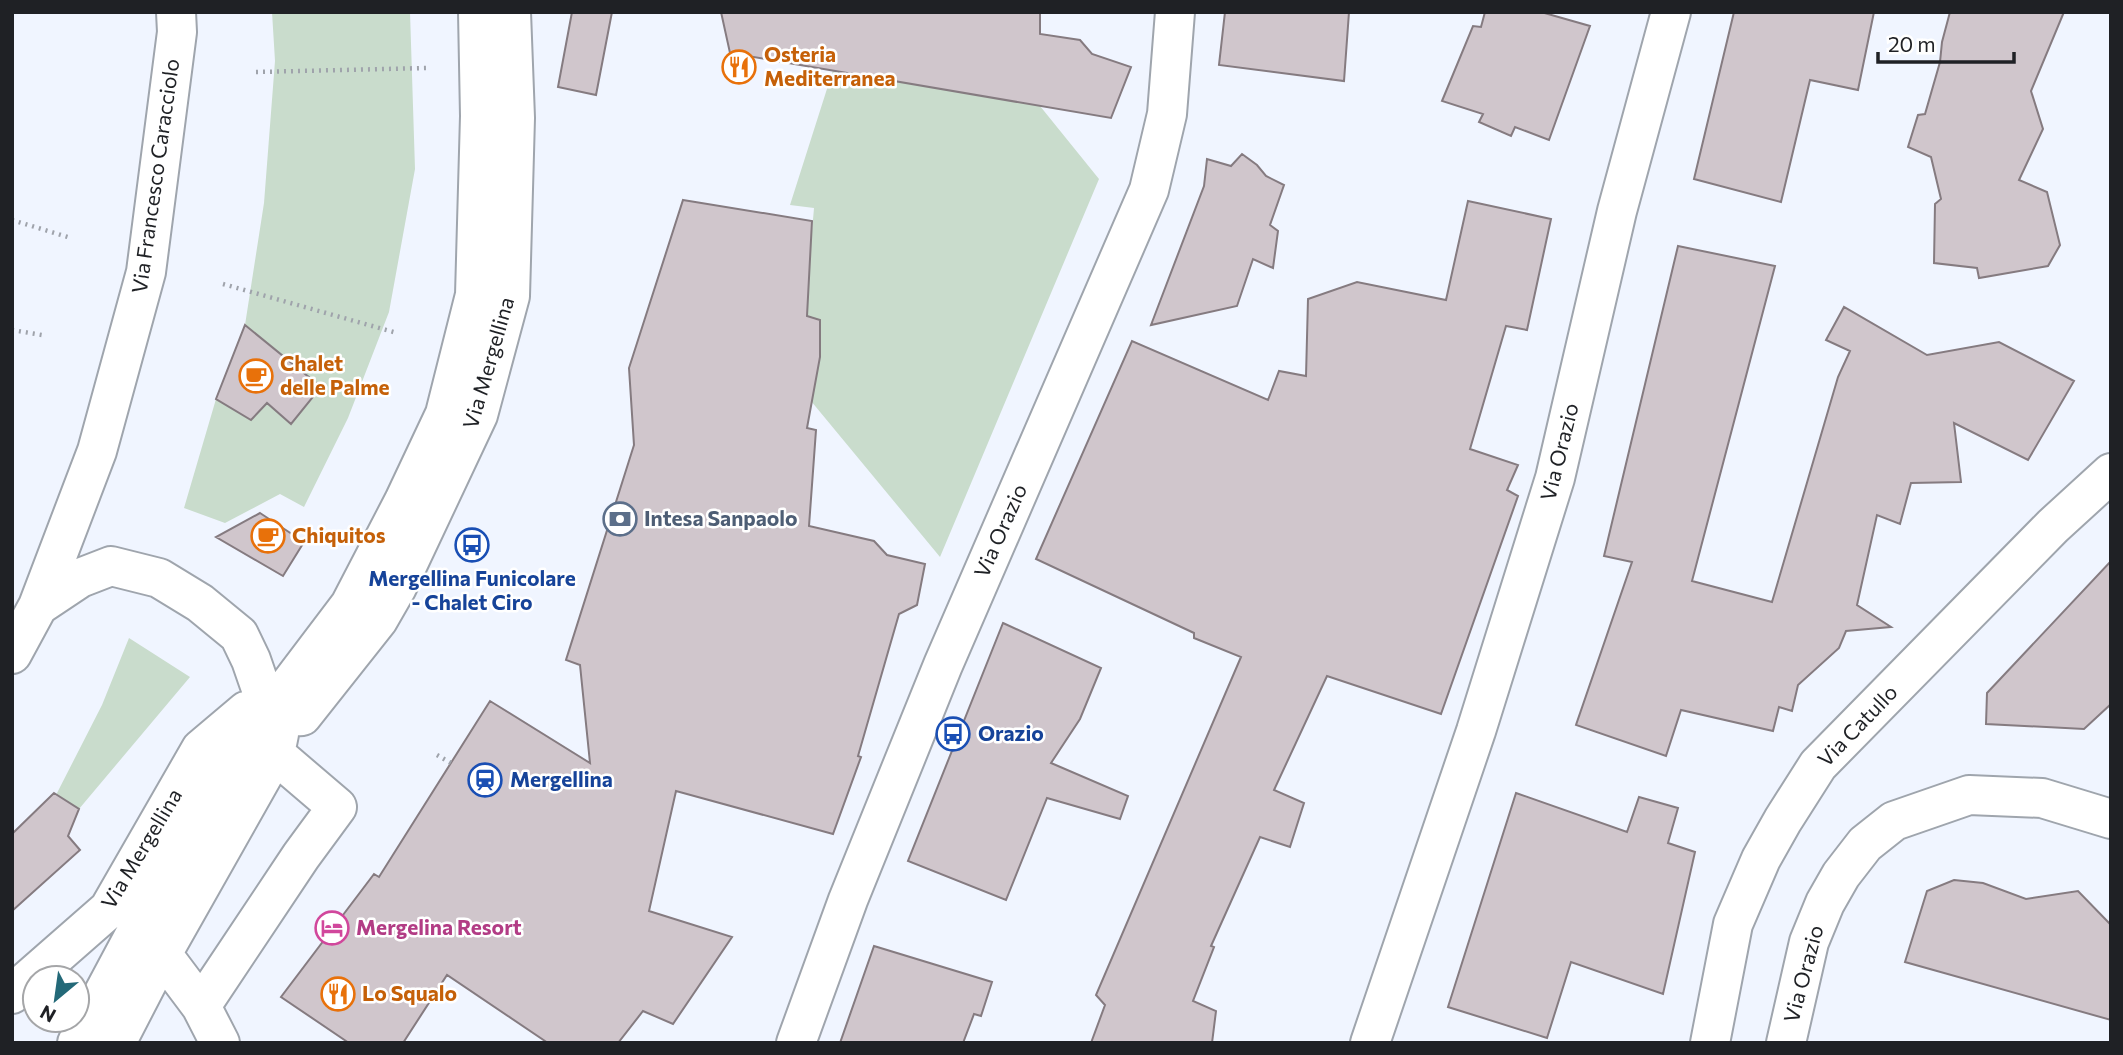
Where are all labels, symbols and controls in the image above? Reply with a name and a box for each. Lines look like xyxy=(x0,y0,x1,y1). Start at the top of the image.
scale bar xyxy=(1878,21,2014,65)
text: 20 m xyxy=(1888,31,1936,56)
place label: Osteria Mediterranea xyxy=(764,41,896,90)
restaurant icon: Osteria Mediterranea xyxy=(720,48,758,86)
street label: Via Francesco Caracciolo xyxy=(126,57,183,295)
street label: Via Mergellina xyxy=(457,294,518,431)
place label: Chalet delle Palme xyxy=(280,350,390,399)
cafe icon: Chalet delle Palme xyxy=(237,357,275,395)
street label: Via Orazio xyxy=(1534,400,1583,503)
street label: Via Orazio xyxy=(968,480,1031,581)
bank icon: Intesa Sanpaolo xyxy=(601,500,639,538)
place label: Intesa Sanpaolo xyxy=(644,505,798,530)
cafe icon: Chiquitos xyxy=(249,517,287,555)
place label: Chiquitos xyxy=(292,522,386,547)
bus stop icon: Mergellina Funicolare - Chalet Ciro xyxy=(453,526,491,564)
place label: Mergellina Funicolare - Chalet Ciro xyxy=(368,565,576,614)
street label: Via Catullo xyxy=(1812,679,1902,771)
bus stop icon: Orazio xyxy=(934,715,972,753)
place label: Orazio xyxy=(978,720,1044,745)
station icon: Mergellina xyxy=(466,761,504,799)
place label: Mergellina xyxy=(510,766,613,791)
street label: Via Mergellina xyxy=(95,784,186,913)
hotel icon: Mergelina Resort xyxy=(313,909,351,947)
place label: Mergelina Resort xyxy=(356,914,522,939)
street label: Via Orazio xyxy=(1778,922,1828,1025)
north arrow xyxy=(21,964,91,1034)
restaurant icon: Lo Squalo xyxy=(319,975,357,1013)
place label: Lo Squalo xyxy=(362,980,457,1005)
text: N xyxy=(36,1001,59,1028)

